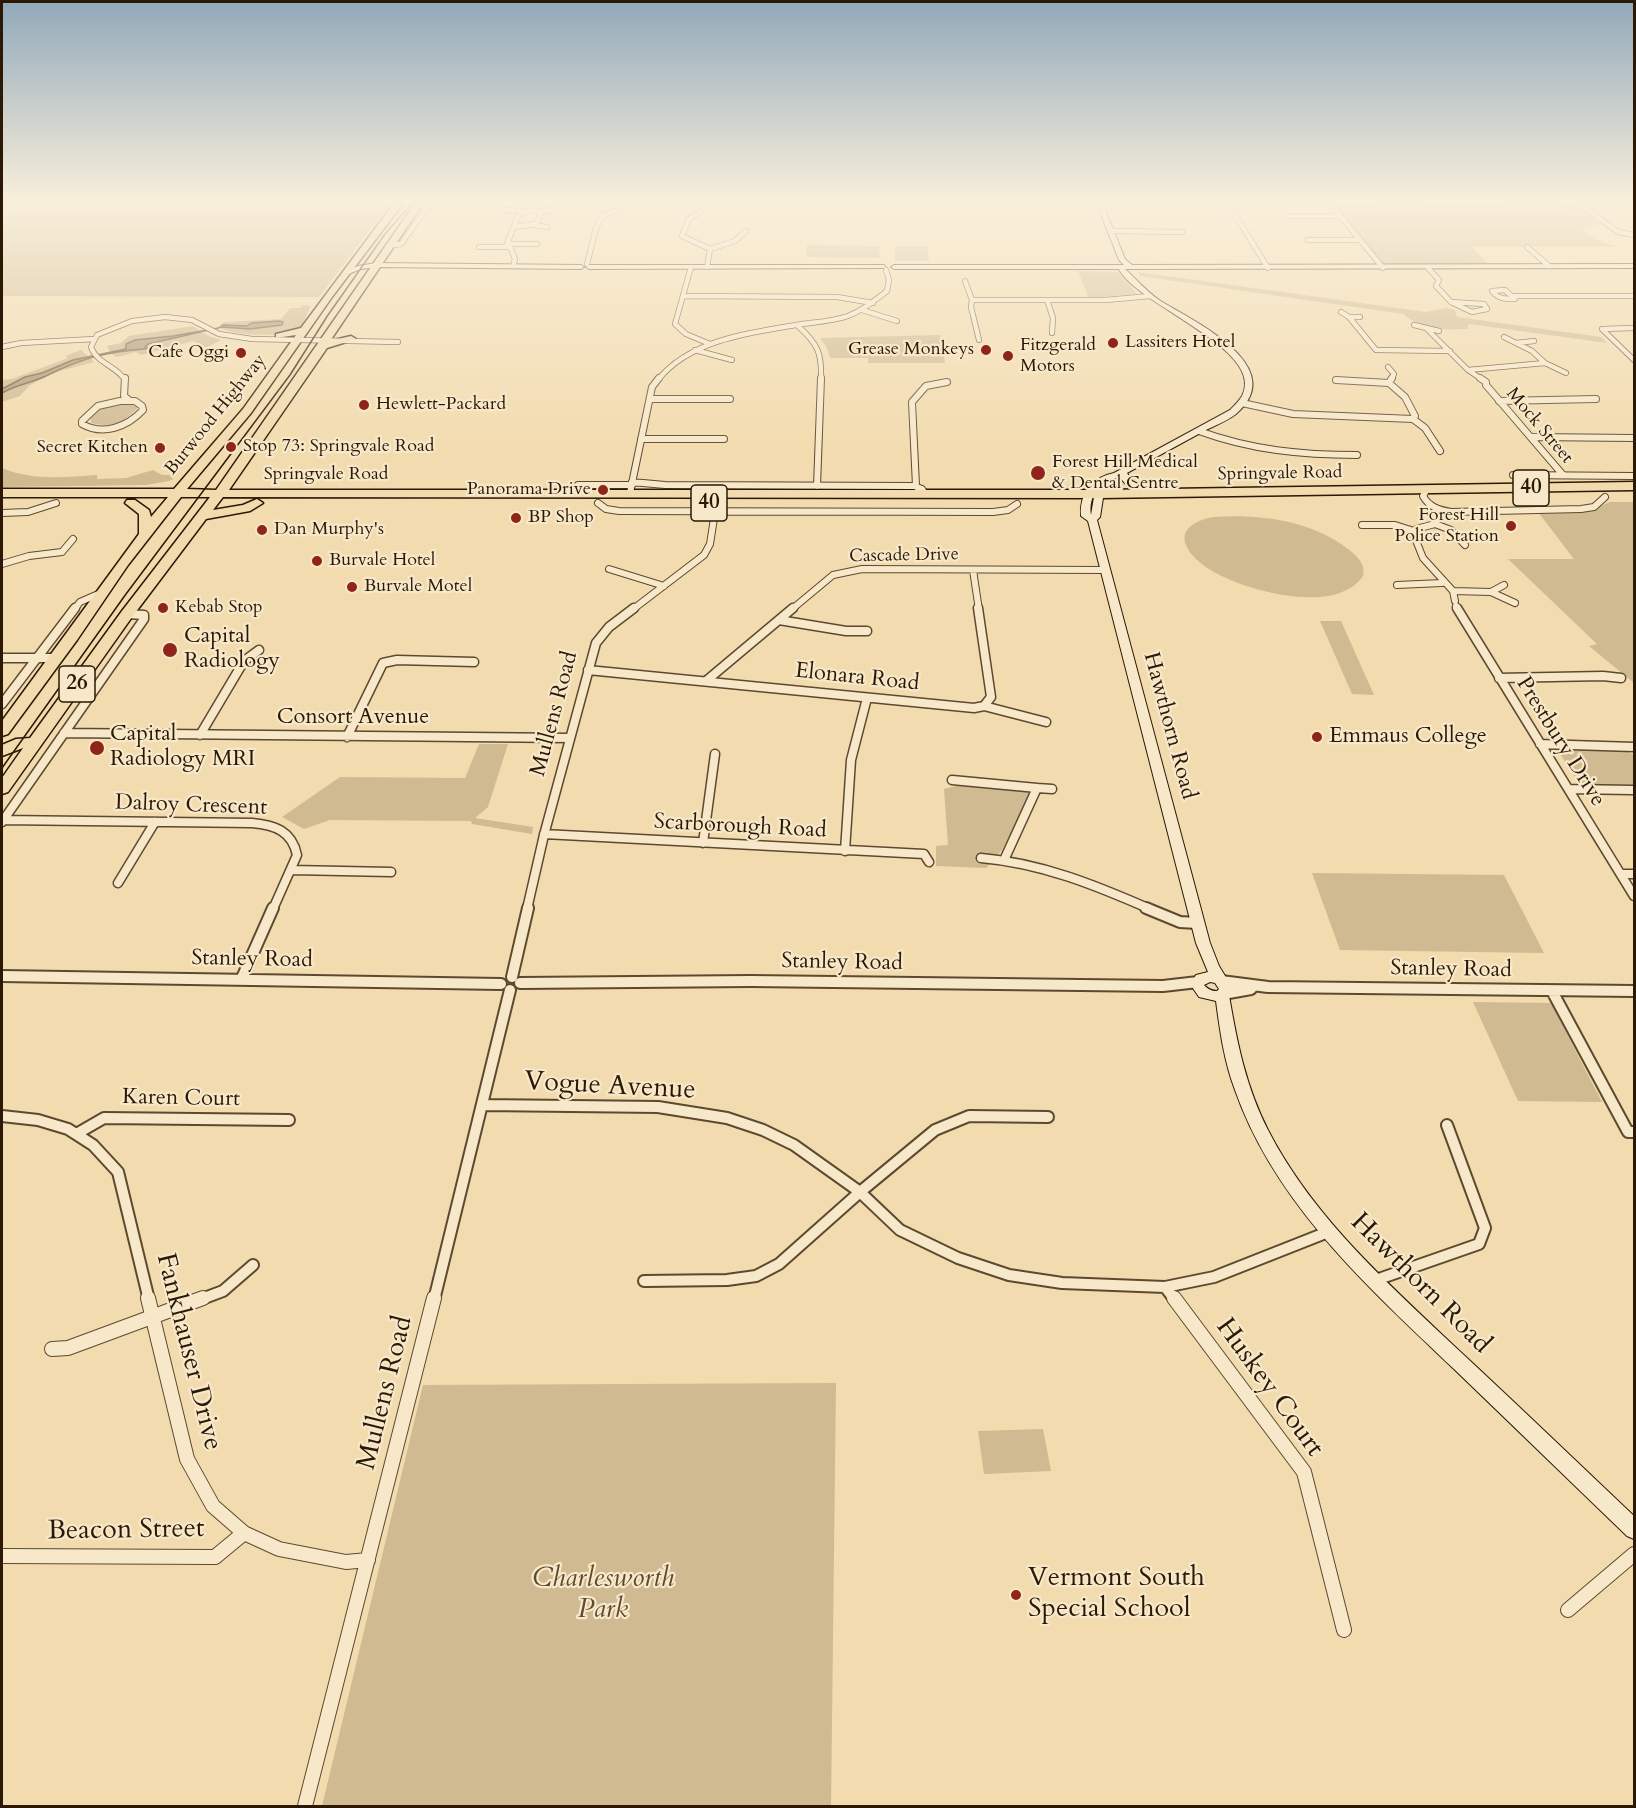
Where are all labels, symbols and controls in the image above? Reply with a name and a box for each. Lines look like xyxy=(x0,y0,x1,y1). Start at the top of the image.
place label: Lassiters Hotel xyxy=(1125,332,1235,354)
place label: Fitzgerald Motors xyxy=(1020,335,1096,378)
marker: Lassiters Hotel xyxy=(1106,336,1120,350)
place label: Grease Monkeys xyxy=(848,339,974,361)
place label: Cafe Oggi xyxy=(148,342,229,364)
marker: Grease Monkeys xyxy=(979,343,993,357)
marker: Cafe Oggi xyxy=(234,346,248,360)
marker: Fitzgerald Motors xyxy=(1001,349,1015,363)
street label: Burwood Highway xyxy=(161,350,271,480)
street label: Mock Street xyxy=(1501,384,1577,468)
place label: Hewlett-Packard xyxy=(376,394,506,416)
marker: Hewlett-Packard xyxy=(357,398,371,412)
place label: Stop 73: Springvale Road xyxy=(243,436,434,458)
place label: Secret Kitchen xyxy=(37,437,148,459)
marker: Stop 73: Springvale Road xyxy=(224,440,238,454)
marker: Secret Kitchen xyxy=(153,441,167,455)
place label: Forest Hill Medical & Dental Centre xyxy=(1052,452,1198,494)
street label: Springvale Road xyxy=(1218,462,1342,486)
street label: Springvale Road xyxy=(264,464,388,486)
marker: Forest Hill Medical & Dental Centre xyxy=(1029,464,1047,482)
road number: 40 xyxy=(1513,470,1549,506)
place label: Panorama Drive xyxy=(467,479,591,501)
marker: Panorama Drive xyxy=(596,483,610,497)
road number: 40 xyxy=(691,485,727,521)
place label: Forest Hill Police Station xyxy=(1395,505,1499,548)
place label: BP Shop xyxy=(528,507,594,529)
marker: BP Shop xyxy=(509,511,523,525)
place label: Dan Murphy's xyxy=(274,519,384,541)
marker: Forest Hill Police Station xyxy=(1504,519,1518,533)
marker: Dan Murphy's xyxy=(255,523,269,537)
street label: Cascade Drive xyxy=(849,544,959,568)
place label: Burvale Hotel xyxy=(329,550,435,572)
marker: Burvale Hotel xyxy=(310,554,324,568)
place label: Burvale Motel xyxy=(364,576,472,598)
marker: Burvale Motel xyxy=(345,580,359,594)
place label: Kebab Stop xyxy=(175,597,263,619)
marker: Kebab Stop xyxy=(156,601,170,615)
place label: Capital Radiology xyxy=(184,624,280,676)
marker: Capital Radiology xyxy=(161,641,179,659)
street label: Mullens Road xyxy=(526,649,584,779)
street label: Hawthorn Road xyxy=(1137,650,1201,802)
street label: Elonara Road xyxy=(794,658,920,698)
road number: 26 xyxy=(59,666,95,702)
street label: Prestbury Drive xyxy=(1510,672,1610,812)
street label: Consort Avenue xyxy=(277,705,429,731)
place label: Capital Radiology MRI xyxy=(110,722,255,774)
place label: Emmaus College xyxy=(1329,724,1487,750)
marker: Emmaus College xyxy=(1310,730,1324,744)
marker: Capital Radiology MRI xyxy=(88,739,106,757)
street label: Dalroy Crescent xyxy=(115,790,267,822)
street label: Scarborough Road xyxy=(653,809,827,845)
street label: Stanley Road xyxy=(191,946,313,974)
street label: Stanley Road xyxy=(781,949,903,977)
street label: Stanley Road xyxy=(1390,956,1512,984)
street label: Vogue Avenue xyxy=(524,1066,696,1108)
street label: Karen Court xyxy=(122,1085,240,1113)
street label: Hawthorn Road xyxy=(1343,1207,1497,1361)
street label: Fankhauser Drive xyxy=(148,1250,228,1454)
street label: Mullens Road xyxy=(351,1313,421,1473)
street label: Huskey Court xyxy=(1208,1313,1330,1463)
street label: Beacon Street xyxy=(47,1513,205,1549)
place label: Vermont South Special School xyxy=(1028,1563,1205,1626)
park label: Charlesworth Park xyxy=(532,1564,674,1627)
marker: Vermont South Special School xyxy=(1009,1588,1023,1602)

